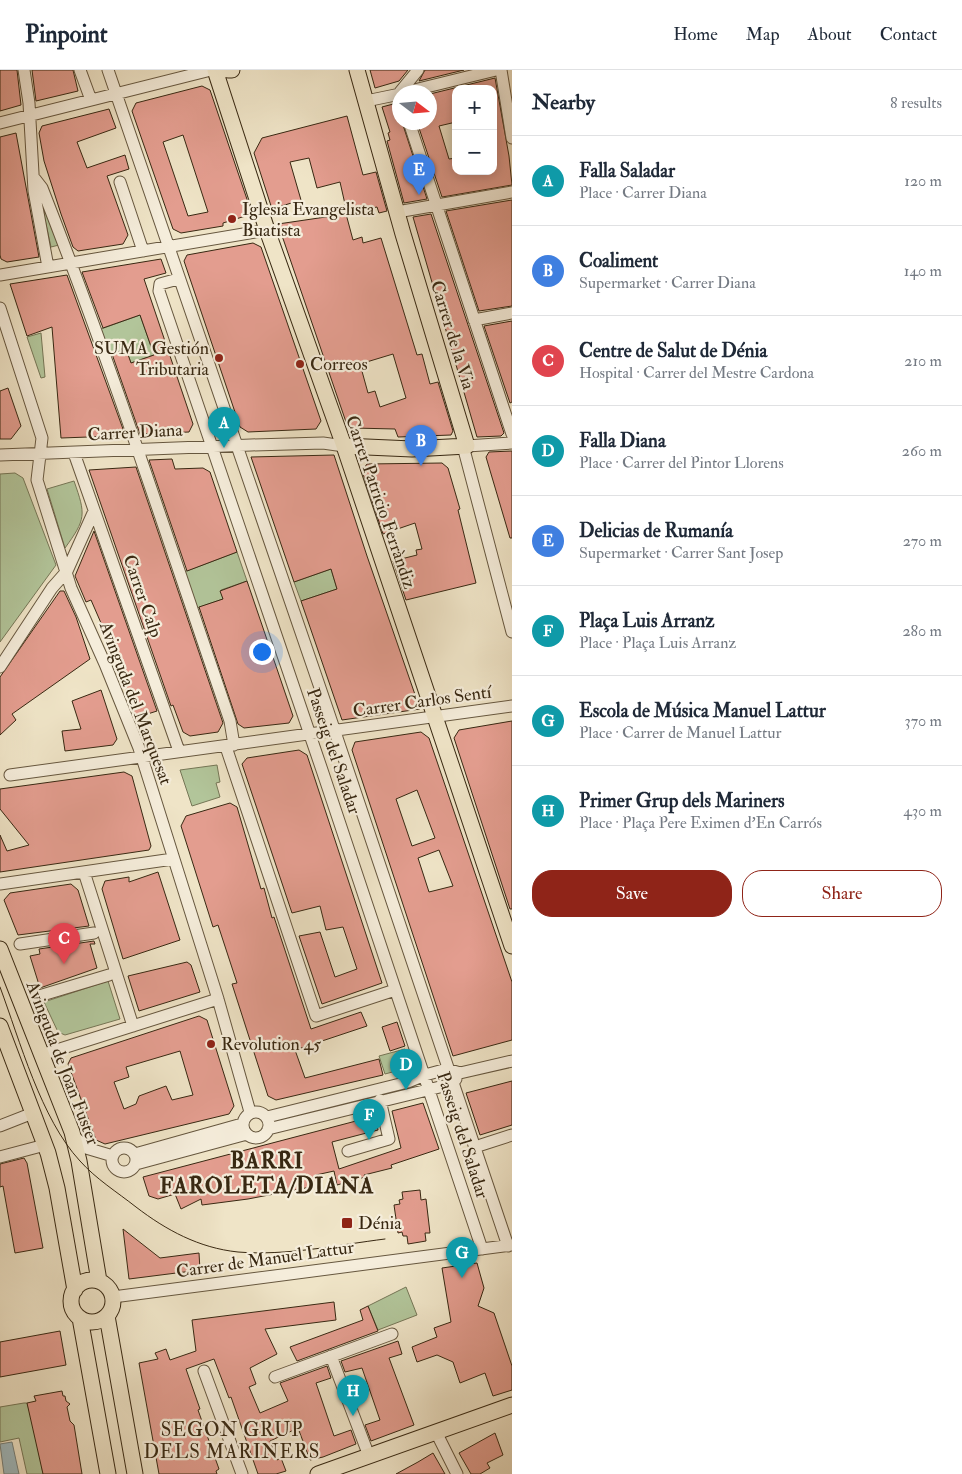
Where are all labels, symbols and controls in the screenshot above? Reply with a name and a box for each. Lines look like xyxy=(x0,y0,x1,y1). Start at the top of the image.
text: Pinpoint xyxy=(25,19,108,50)
text: Home xyxy=(673,23,718,46)
text: Map xyxy=(746,23,780,46)
text: About xyxy=(808,23,852,46)
text: Contact xyxy=(880,23,937,46)
north arrow xyxy=(392,85,437,130)
map controls xyxy=(452,85,497,175)
button: + xyxy=(452,85,497,130)
text: Nearby xyxy=(532,89,595,116)
text: 8 results xyxy=(890,93,942,113)
button: − xyxy=(452,130,497,175)
pin: E xyxy=(403,154,435,195)
text: Falla Saladar xyxy=(579,159,675,183)
text: A xyxy=(543,171,553,191)
text: 120 m xyxy=(904,171,942,191)
text: Place · Carrer Diana xyxy=(579,183,707,203)
place label: Iglesia Evangelista Buatista xyxy=(242,198,375,242)
marker: Iglesia Evangelista Buatista xyxy=(226,213,238,225)
text: Coaliment xyxy=(579,249,658,273)
text: B xyxy=(543,261,553,281)
text: 140 m xyxy=(904,261,942,281)
text: Supermarket · Carrer Diana xyxy=(579,273,756,293)
street label: Carrer de la Via xyxy=(425,278,480,393)
place label: SUMA Gestión Tributaria xyxy=(94,337,210,381)
text: Centre de Salut de Dénia xyxy=(579,339,767,363)
text: C xyxy=(542,351,554,371)
text: 210 m xyxy=(904,351,942,371)
marker: SUMA Gestión Tributaria xyxy=(213,352,225,364)
place label: Correos xyxy=(310,353,368,376)
marker: Correos xyxy=(294,358,306,370)
text: Hospital · Carrer del Mestre Cardona xyxy=(579,363,814,383)
pin: A xyxy=(208,407,240,448)
street label: Carrer Patricio Ferràndiz xyxy=(340,412,421,592)
street label: Carrer Diana xyxy=(87,418,184,446)
pin: B xyxy=(405,425,437,466)
text: Falla Diana xyxy=(579,429,666,453)
text: D xyxy=(541,441,555,461)
text: 260 m xyxy=(902,441,942,461)
text: Place · Carrer del Pintor Llorens xyxy=(579,453,784,473)
text: Delicias de Rumanía xyxy=(579,519,733,543)
text: E xyxy=(542,531,554,551)
text: 270 m xyxy=(903,531,942,551)
text: Supermarket · Carrer Sant Josep xyxy=(579,543,783,563)
street label: Carrer Calp xyxy=(118,552,167,641)
text: Plaça Luis Arranz xyxy=(579,609,714,633)
street label: Avinguda del Marquesat xyxy=(93,617,177,788)
text: F xyxy=(543,621,553,641)
text: 280 m xyxy=(902,621,942,641)
text: Place · Plaça Luis Arranz xyxy=(579,633,736,653)
your location xyxy=(249,639,275,665)
street label: Carrer Carlos Sentí xyxy=(351,680,494,723)
street label: Passeig del Saladar xyxy=(301,685,366,818)
text: Escola de Música Manuel Lattur xyxy=(579,699,826,723)
text: G xyxy=(541,711,555,731)
text: 370 m xyxy=(905,711,942,731)
text: Place · Carrer de Manuel Lattur xyxy=(579,723,781,743)
text: Primer Grup dels Mariners xyxy=(579,789,784,813)
text: H xyxy=(541,801,555,821)
text: 430 m xyxy=(903,801,942,821)
text: Place · Plaça Pere Eximen d'En Carrós xyxy=(579,813,822,833)
button: Save xyxy=(532,870,732,917)
button: Share xyxy=(742,870,942,917)
pin: C xyxy=(48,923,80,964)
street label: Avinguda de Joan Fuster xyxy=(20,977,105,1149)
place label: Revolution 45 xyxy=(221,1033,321,1056)
marker: Revolution 45 xyxy=(205,1038,217,1050)
pin: D xyxy=(390,1049,422,1090)
street label: Passeig del Saladar xyxy=(431,1069,494,1202)
pin: F xyxy=(353,1099,385,1140)
district label: BARRI FAROLETA/DIANA xyxy=(159,1147,375,1200)
place label: Dénia xyxy=(358,1212,402,1235)
marker: Dénia xyxy=(340,1216,354,1230)
street label: Carrer de Manuel Lattur xyxy=(175,1236,356,1283)
pin: G xyxy=(446,1237,478,1278)
pin: H xyxy=(337,1375,369,1416)
district label: SEGON GRUP DELS MARINERS xyxy=(144,1418,320,1464)

